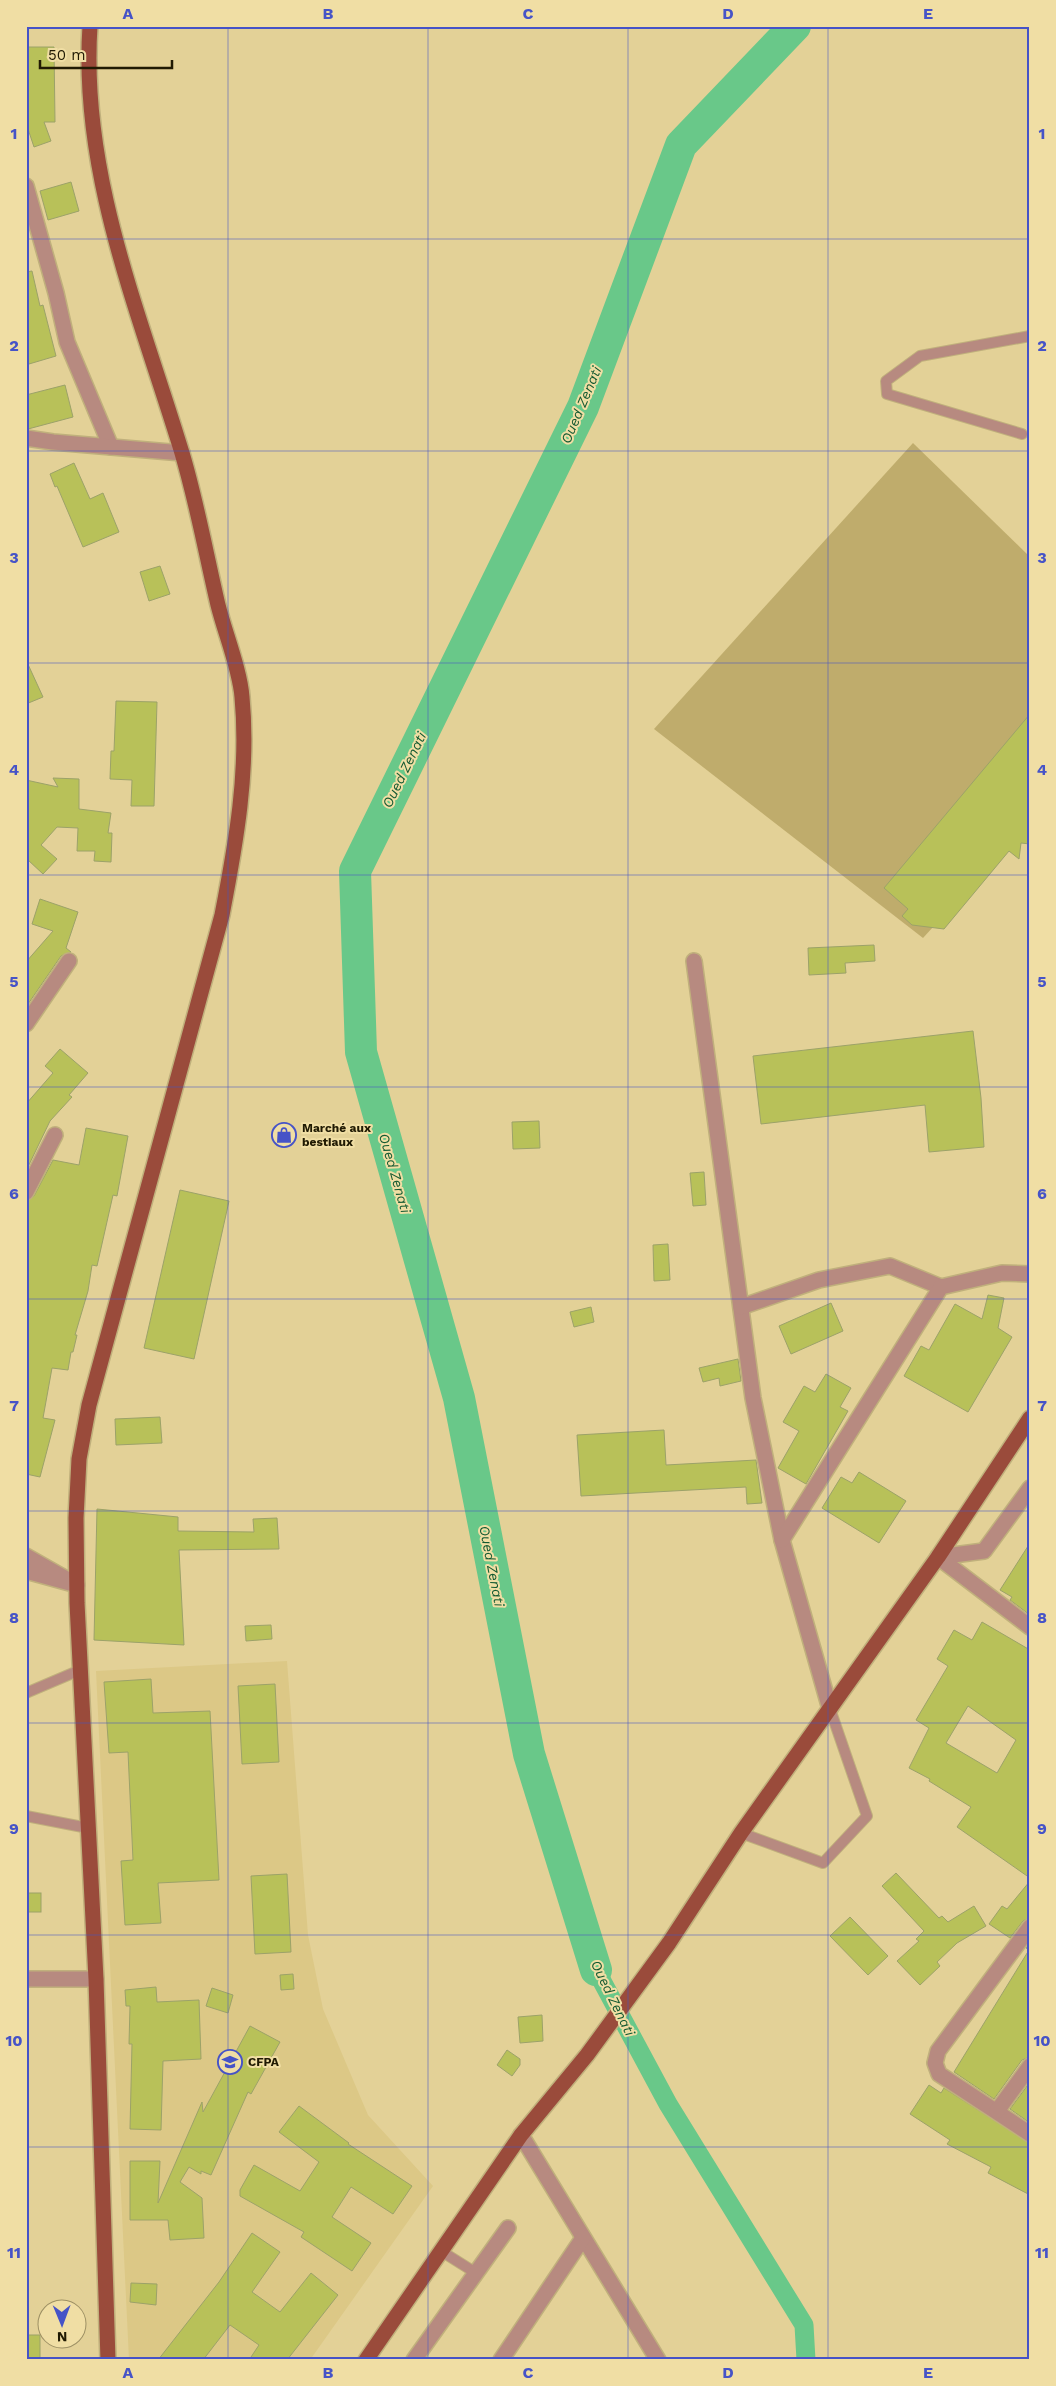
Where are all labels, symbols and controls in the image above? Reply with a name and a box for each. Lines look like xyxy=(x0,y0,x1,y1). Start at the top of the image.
text: A xyxy=(123,4,134,23)
text: B xyxy=(323,4,334,23)
text: C xyxy=(523,4,534,23)
text: D xyxy=(722,4,734,23)
text: E xyxy=(923,4,933,23)
scale bar xyxy=(40,38,172,70)
text: 50 m xyxy=(48,46,85,64)
text: 1 xyxy=(11,124,17,143)
text: 1 xyxy=(1039,124,1045,143)
text: 2 xyxy=(9,336,19,355)
text: 2 xyxy=(1037,336,1047,355)
water label: Oued Zenati xyxy=(558,364,605,446)
text: 3 xyxy=(9,548,19,567)
text: 3 xyxy=(1037,548,1047,567)
water label: Oued Zenati xyxy=(379,729,429,810)
text: 4 xyxy=(9,760,19,779)
text: 4 xyxy=(1037,760,1047,779)
text: 5 xyxy=(9,972,19,991)
text: 5 xyxy=(1037,972,1047,991)
place label: Marché aux bestiaux xyxy=(302,1121,371,1149)
shop icon: Marché aux bestiaux xyxy=(271,1122,297,1148)
water label: Oued Zenati xyxy=(376,1131,414,1215)
text: 6 xyxy=(9,1184,19,1203)
text: 6 xyxy=(1037,1184,1047,1203)
text: 7 xyxy=(9,1396,19,1415)
text: 7 xyxy=(1037,1396,1047,1415)
water label: Oued Zenati xyxy=(476,1524,508,1608)
text: 8 xyxy=(9,1608,19,1627)
text: 8 xyxy=(1037,1608,1047,1627)
text: 9 xyxy=(9,1819,19,1838)
text: 9 xyxy=(1037,1819,1047,1838)
water label: Oued Zenati xyxy=(588,1958,638,2039)
text: 10 xyxy=(5,2031,23,2050)
text: 10 xyxy=(1033,2031,1051,2050)
school or university icon: CFPA xyxy=(217,2049,243,2075)
place label: CFPA xyxy=(248,2055,280,2069)
text: 11 xyxy=(7,2243,21,2262)
text: 11 xyxy=(1035,2243,1049,2262)
north arrow xyxy=(38,2298,88,2348)
text: N xyxy=(57,2329,68,2345)
text: A xyxy=(123,2363,134,2382)
text: B xyxy=(323,2363,334,2382)
text: C xyxy=(523,2363,534,2382)
text: D xyxy=(722,2363,734,2382)
text: E xyxy=(923,2363,933,2382)

